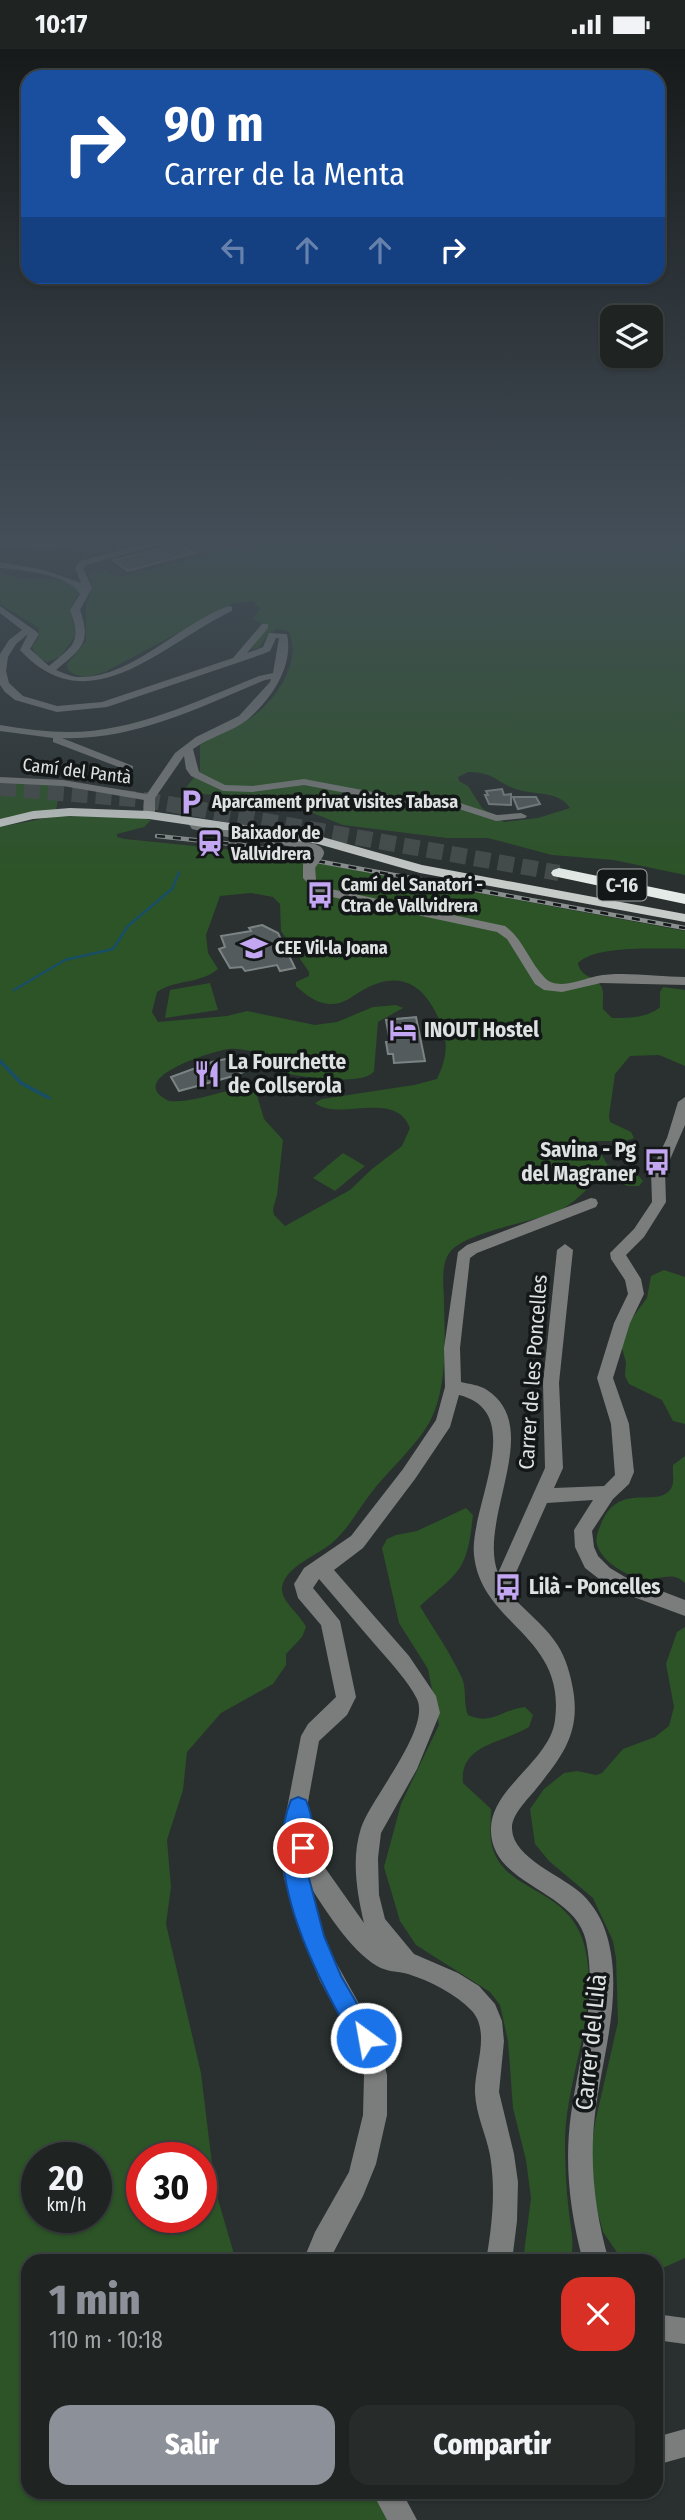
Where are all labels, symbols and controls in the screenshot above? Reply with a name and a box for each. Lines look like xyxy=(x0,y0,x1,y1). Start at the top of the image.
text: 10:17 xyxy=(35,9,87,40)
text: 90 m xyxy=(164,95,264,154)
icon: right xyxy=(49,98,140,189)
text: Carrer de la Menta xyxy=(164,155,405,193)
icon: left xyxy=(215,231,253,269)
icon: ahead xyxy=(288,231,326,269)
icon: ahead xyxy=(361,231,399,269)
icon: right xyxy=(434,231,472,269)
map controls xyxy=(600,305,663,368)
button: layers xyxy=(600,305,663,368)
street label: Camí del Pantà xyxy=(21,753,133,789)
parking icon: Aparcament privat visites Tabasa xyxy=(176,787,206,817)
place label: Aparcament privat visites Tabasa xyxy=(211,791,458,813)
place label: Baixador de Vallvidrera xyxy=(230,822,320,865)
station icon: Baixador de Vallvidrera xyxy=(195,828,225,858)
road number: C-16 xyxy=(598,869,646,901)
place label: Camí del Sanatori - Ctra de Vallvidrera xyxy=(341,874,483,917)
bus stop icon: Camí del Sanatori - Ctra de Vallvidrera xyxy=(305,880,335,910)
school or university icon: CEE Vil·la Joana xyxy=(239,933,269,963)
place label: CEE Vil·la Joana xyxy=(275,937,388,959)
hotel icon: INOUT Hostel xyxy=(388,1015,418,1045)
place label: INOUT Hostel xyxy=(424,1017,539,1043)
place label: La Fourchette de Collserola xyxy=(228,1049,346,1099)
restaurant icon: La Fourchette de Collserola xyxy=(192,1059,222,1089)
place label: Savina - Pg del Magraner xyxy=(521,1137,637,1187)
bus stop icon: Savina - Pg del Magraner xyxy=(642,1147,672,1177)
street label: Carrer de les Poncelles xyxy=(513,1274,553,1470)
bus stop icon: Lilà - Poncelles xyxy=(493,1572,523,1602)
place label: Lilà - Poncelles xyxy=(529,1574,660,1600)
pin xyxy=(273,1818,333,1878)
icon: arrive xyxy=(284,1829,322,1867)
street label: Carrer del Lilà xyxy=(570,1972,612,2112)
position arrow xyxy=(329,2001,403,2075)
speed limit sign: 30 xyxy=(126,2142,217,2233)
text: 20 xyxy=(49,2157,84,2199)
text: km/h xyxy=(46,2194,87,2216)
text: 1 min xyxy=(49,2275,140,2325)
button: close xyxy=(561,2277,635,2351)
text: 110 m · 10:18 xyxy=(49,2326,163,2354)
button: Salir xyxy=(49,2405,335,2485)
button: Compartir xyxy=(349,2405,635,2485)

